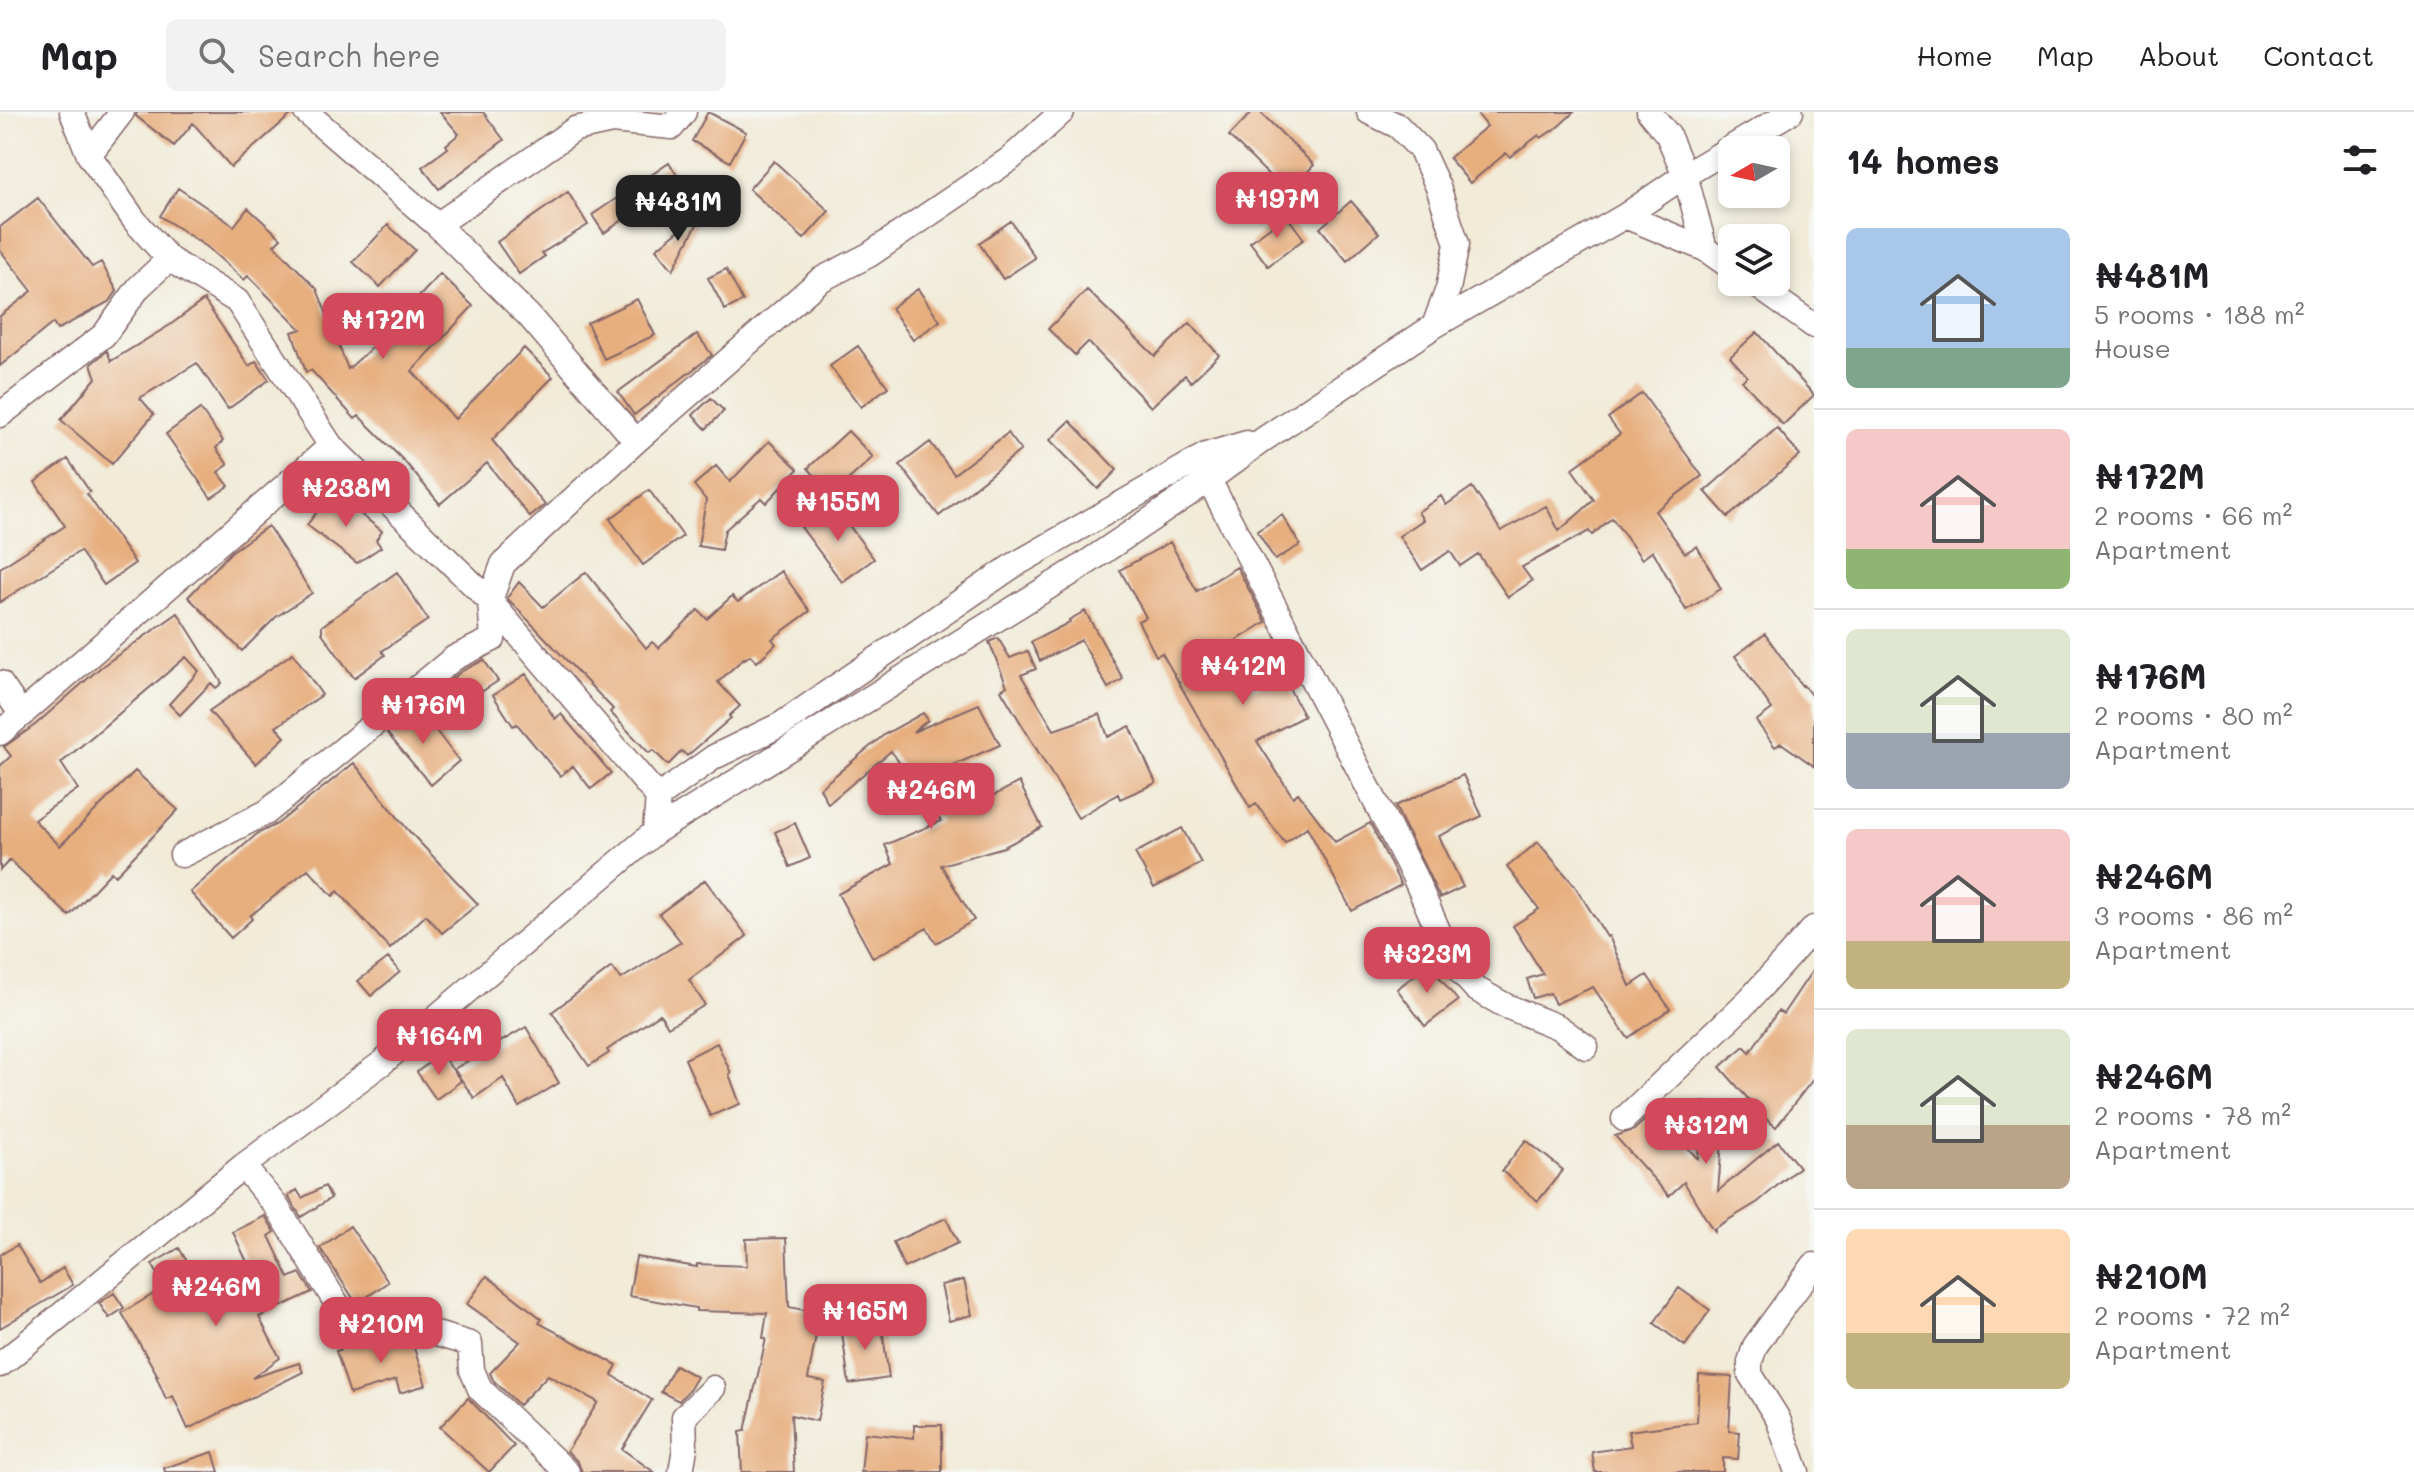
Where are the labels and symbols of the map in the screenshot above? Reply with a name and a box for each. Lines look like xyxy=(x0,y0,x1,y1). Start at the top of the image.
north arrow xyxy=(1718,136,1790,208)
pin: ₦197M xyxy=(1221,172,1333,240)
pin: ₦481M xyxy=(622,175,734,243)
pin: ₦172M xyxy=(327,293,439,361)
pin: ₦238M xyxy=(290,461,402,529)
pin: ₦155M xyxy=(782,475,894,543)
pin: ₦412M xyxy=(1187,639,1299,707)
pin: ₦176M xyxy=(367,678,479,746)
pin: ₦246M xyxy=(875,763,987,831)
pin: ₦323M xyxy=(1371,927,1483,995)
pin: ₦164M xyxy=(383,1009,495,1077)
pin: ₦312M xyxy=(1650,1098,1762,1166)
pin: ₦246M xyxy=(160,1260,272,1328)
pin: ₦165M xyxy=(809,1284,921,1352)
pin: ₦210M xyxy=(325,1297,437,1365)

